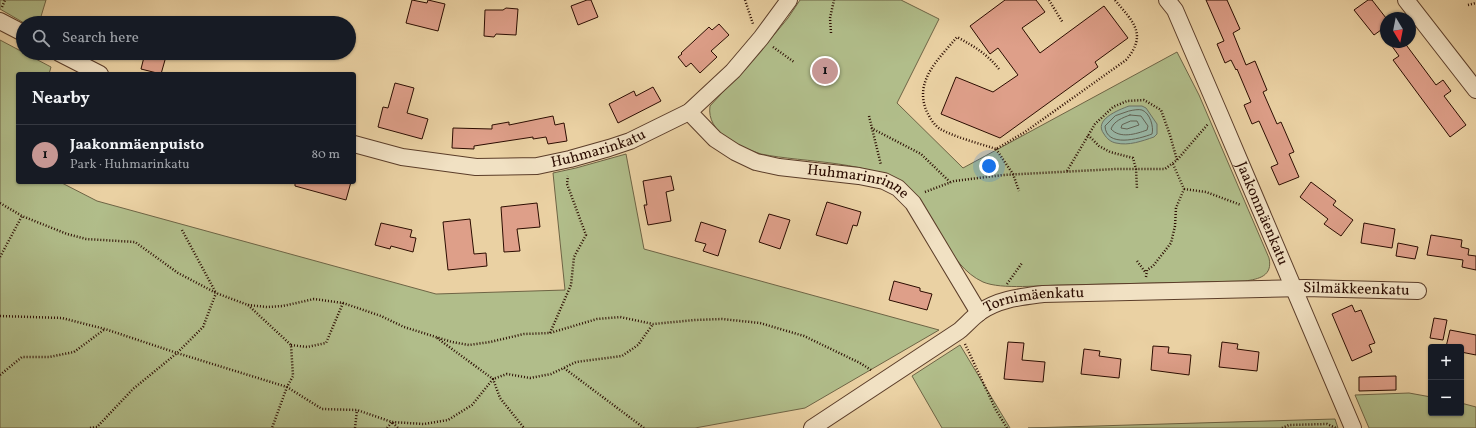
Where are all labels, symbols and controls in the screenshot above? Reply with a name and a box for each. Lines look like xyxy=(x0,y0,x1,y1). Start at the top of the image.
north arrow xyxy=(1380,12,1416,48)
search box xyxy=(16,16,356,60)
icon: search xyxy=(30,27,52,49)
text: Search here xyxy=(62,28,139,49)
pin: 1 xyxy=(812,56,838,86)
text: Nearby xyxy=(32,87,90,110)
street label: Huhmarinkatu xyxy=(549,124,649,173)
text: Jaakonmäenpuisto xyxy=(70,135,204,156)
text: 1 xyxy=(42,146,48,164)
text: 80 m xyxy=(311,146,340,164)
text: Park · Huhmarinkatu xyxy=(70,156,190,174)
your location xyxy=(979,156,999,176)
street label: Jaakonmäenkatu xyxy=(1231,158,1293,269)
street label: Huhmarinrinne xyxy=(806,160,914,204)
street label: Silmäkkeenkatu xyxy=(1303,277,1410,301)
street label: Tornimäenkatu xyxy=(980,283,1084,318)
map controls xyxy=(1428,344,1464,416)
button: + xyxy=(1428,344,1464,380)
button: − xyxy=(1428,380,1464,416)

